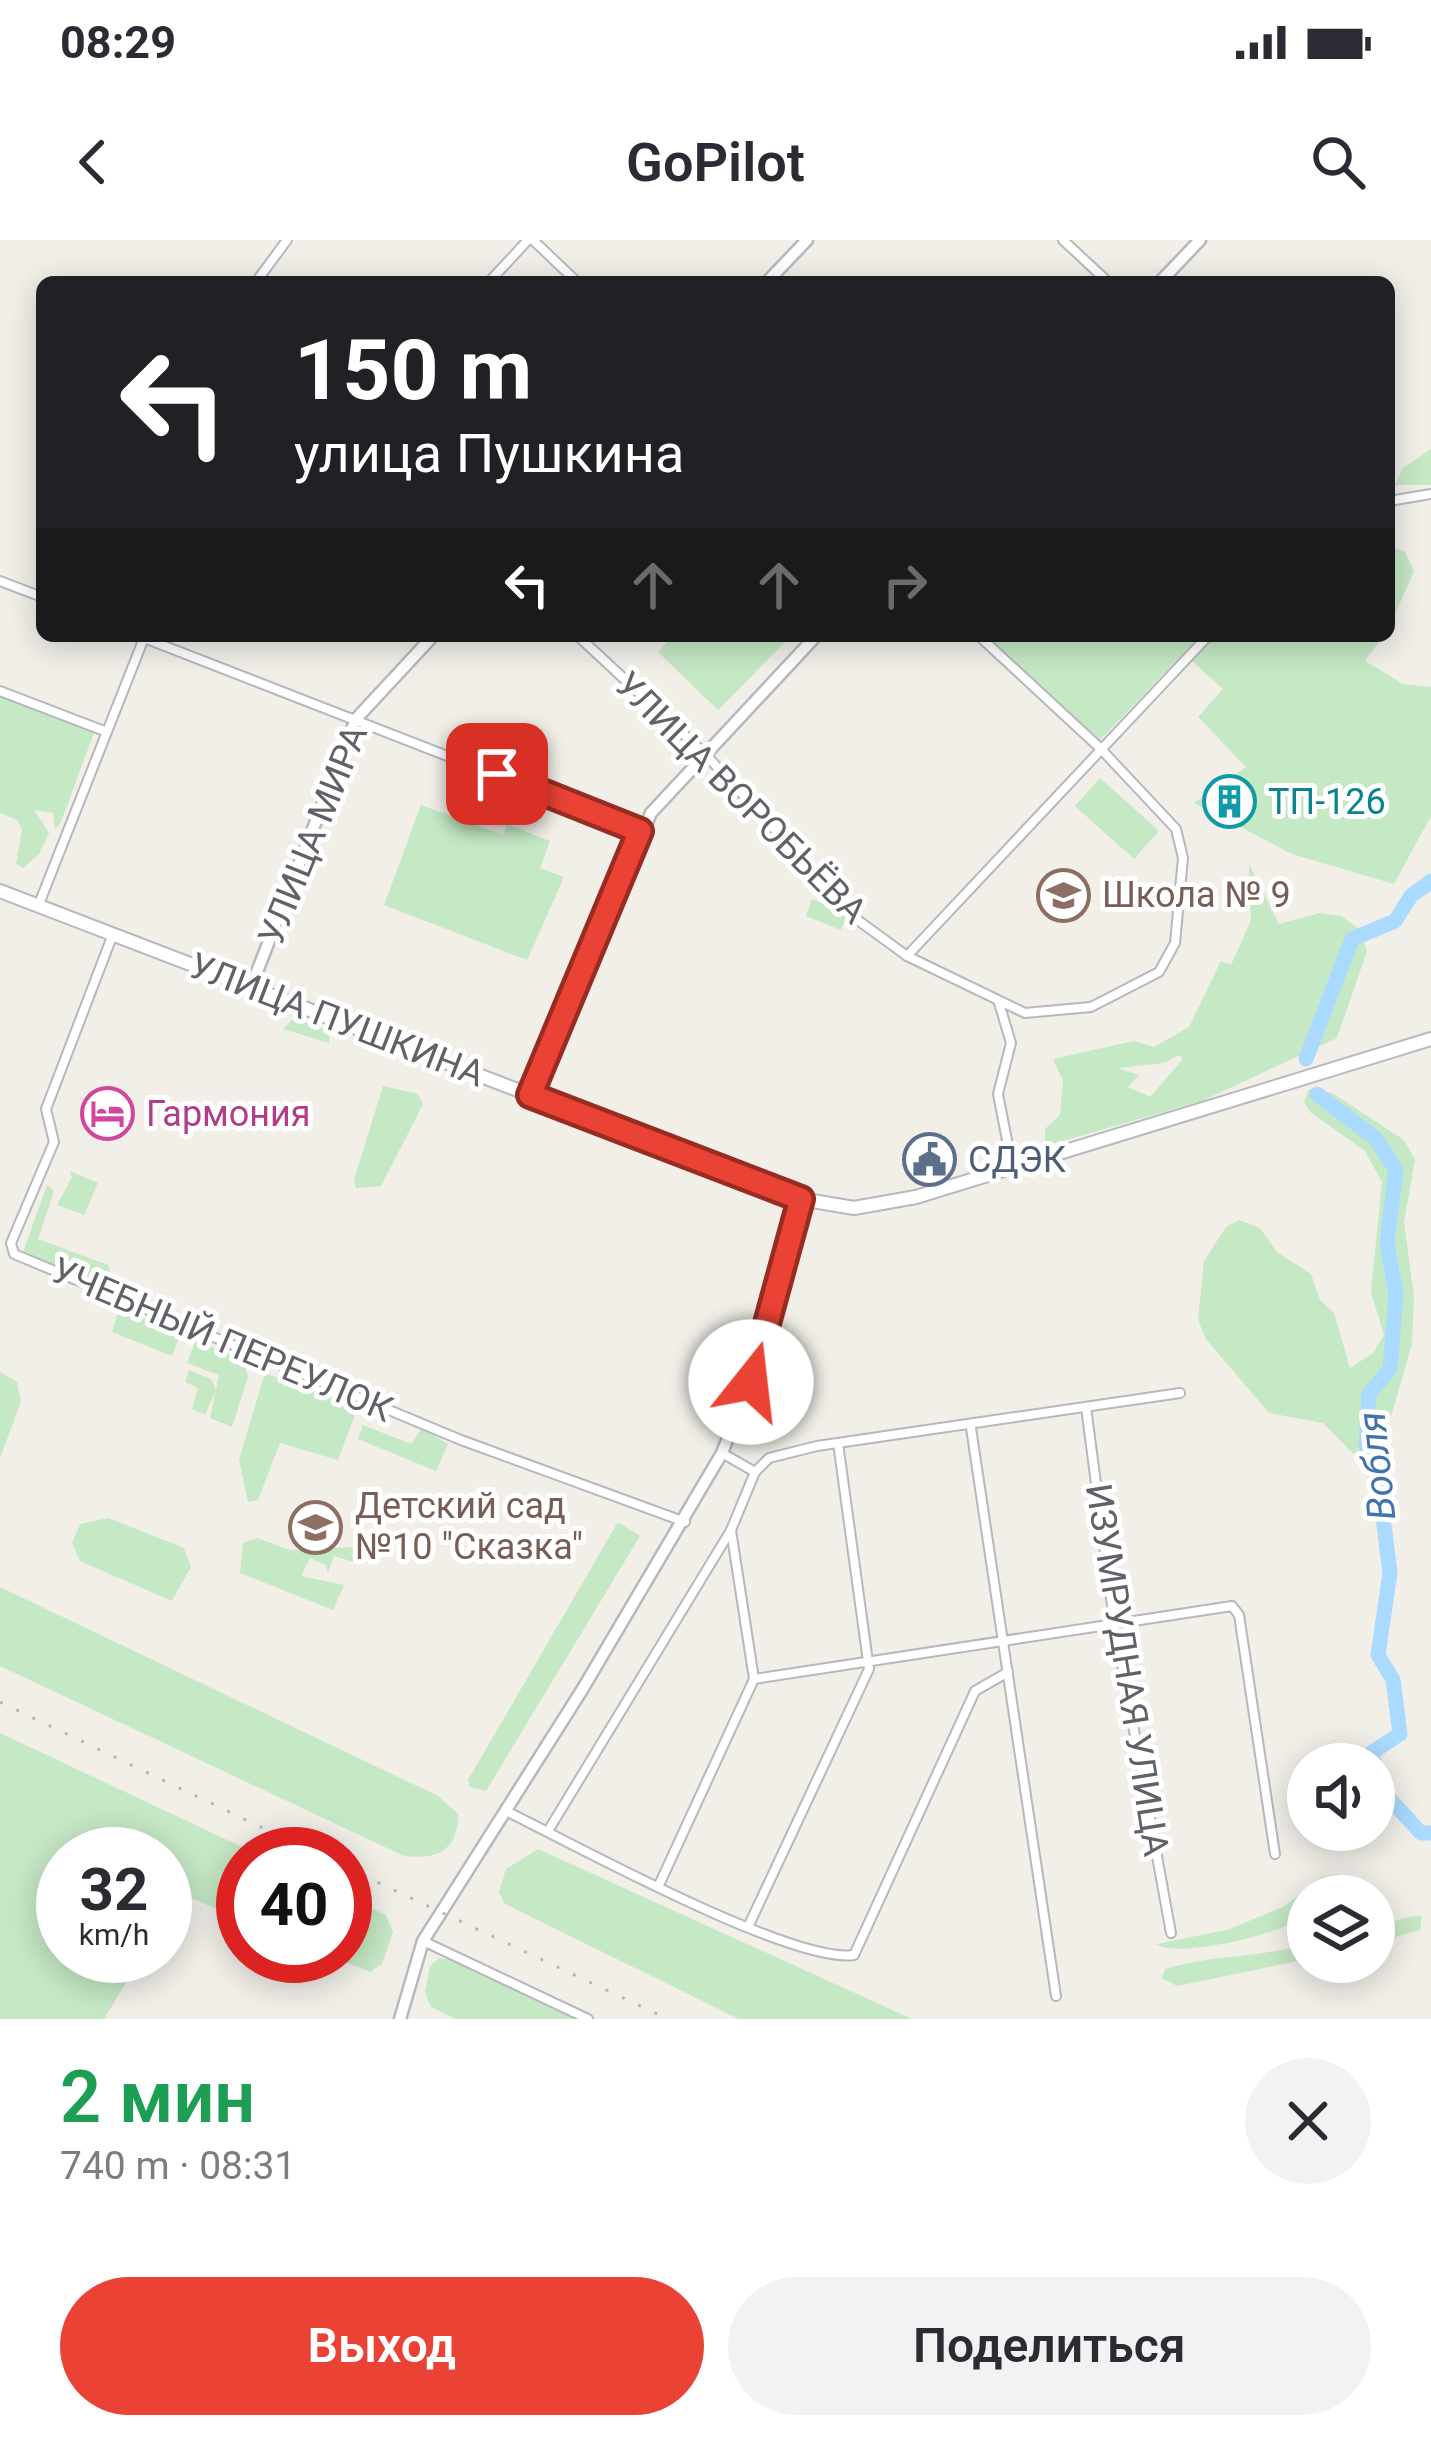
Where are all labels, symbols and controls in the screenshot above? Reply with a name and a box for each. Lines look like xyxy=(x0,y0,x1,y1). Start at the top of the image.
text: 08:29 xyxy=(60,16,176,69)
icon: back xyxy=(60,129,126,195)
icon: search xyxy=(1305,129,1371,195)
text: GoPilot xyxy=(626,131,805,194)
text: 150 m xyxy=(294,321,532,420)
icon: left xyxy=(96,324,252,480)
text: улица Пушкина xyxy=(294,422,684,485)
icon: left xyxy=(494,552,560,618)
icon: ahead xyxy=(620,552,686,618)
icon: ahead xyxy=(746,552,812,618)
icon: right xyxy=(872,552,938,618)
street label: УЛИЦА ВОРОБЬЁВА xyxy=(607,664,876,933)
street label: УЛИЦА МИРА xyxy=(250,719,376,951)
pin xyxy=(446,723,548,825)
icon: arrive xyxy=(464,741,530,807)
building icon: ТП-126 xyxy=(1201,774,1257,830)
place label: ТП-126 xyxy=(1268,781,1386,823)
school or university icon: Школа № 9 xyxy=(1035,867,1091,923)
place label: Школа № 9 xyxy=(1102,874,1291,916)
street label: УЛИЦА ПУШКИНА xyxy=(184,944,491,1096)
hotel icon: Гармония xyxy=(79,1086,135,1142)
place label: Гармония xyxy=(146,1093,311,1135)
public building icon: СДЭК xyxy=(901,1132,957,1188)
place label: СДЭК xyxy=(968,1139,1067,1181)
street label: УЧЕБНЫЙ ПЕРЕУЛОК xyxy=(45,1249,400,1431)
position arrow xyxy=(688,1319,814,1445)
water label: Вобля xyxy=(1348,1410,1406,1522)
street label: ИЗУМРУДНАЯ УЛИЦА xyxy=(1077,1481,1177,1860)
place label: Детский сад №10 "Сказка" xyxy=(355,1485,583,1568)
school or university icon: Детский сад №10 "Сказка" xyxy=(288,1499,344,1555)
map controls xyxy=(1287,1743,1395,1983)
button: sound xyxy=(1287,1743,1395,1851)
speed limit sign: 40 xyxy=(216,1827,372,1983)
text: 32 xyxy=(80,1854,148,1925)
button: layers xyxy=(1287,1875,1395,1983)
text: km/h xyxy=(79,1917,149,1952)
text: 2 мин xyxy=(60,2055,255,2140)
button: close xyxy=(1245,2058,1371,2184)
text: 740 m · 08:31 xyxy=(60,2143,296,2189)
button: Выход xyxy=(60,2277,704,2415)
button: Поделиться xyxy=(728,2277,1371,2415)

